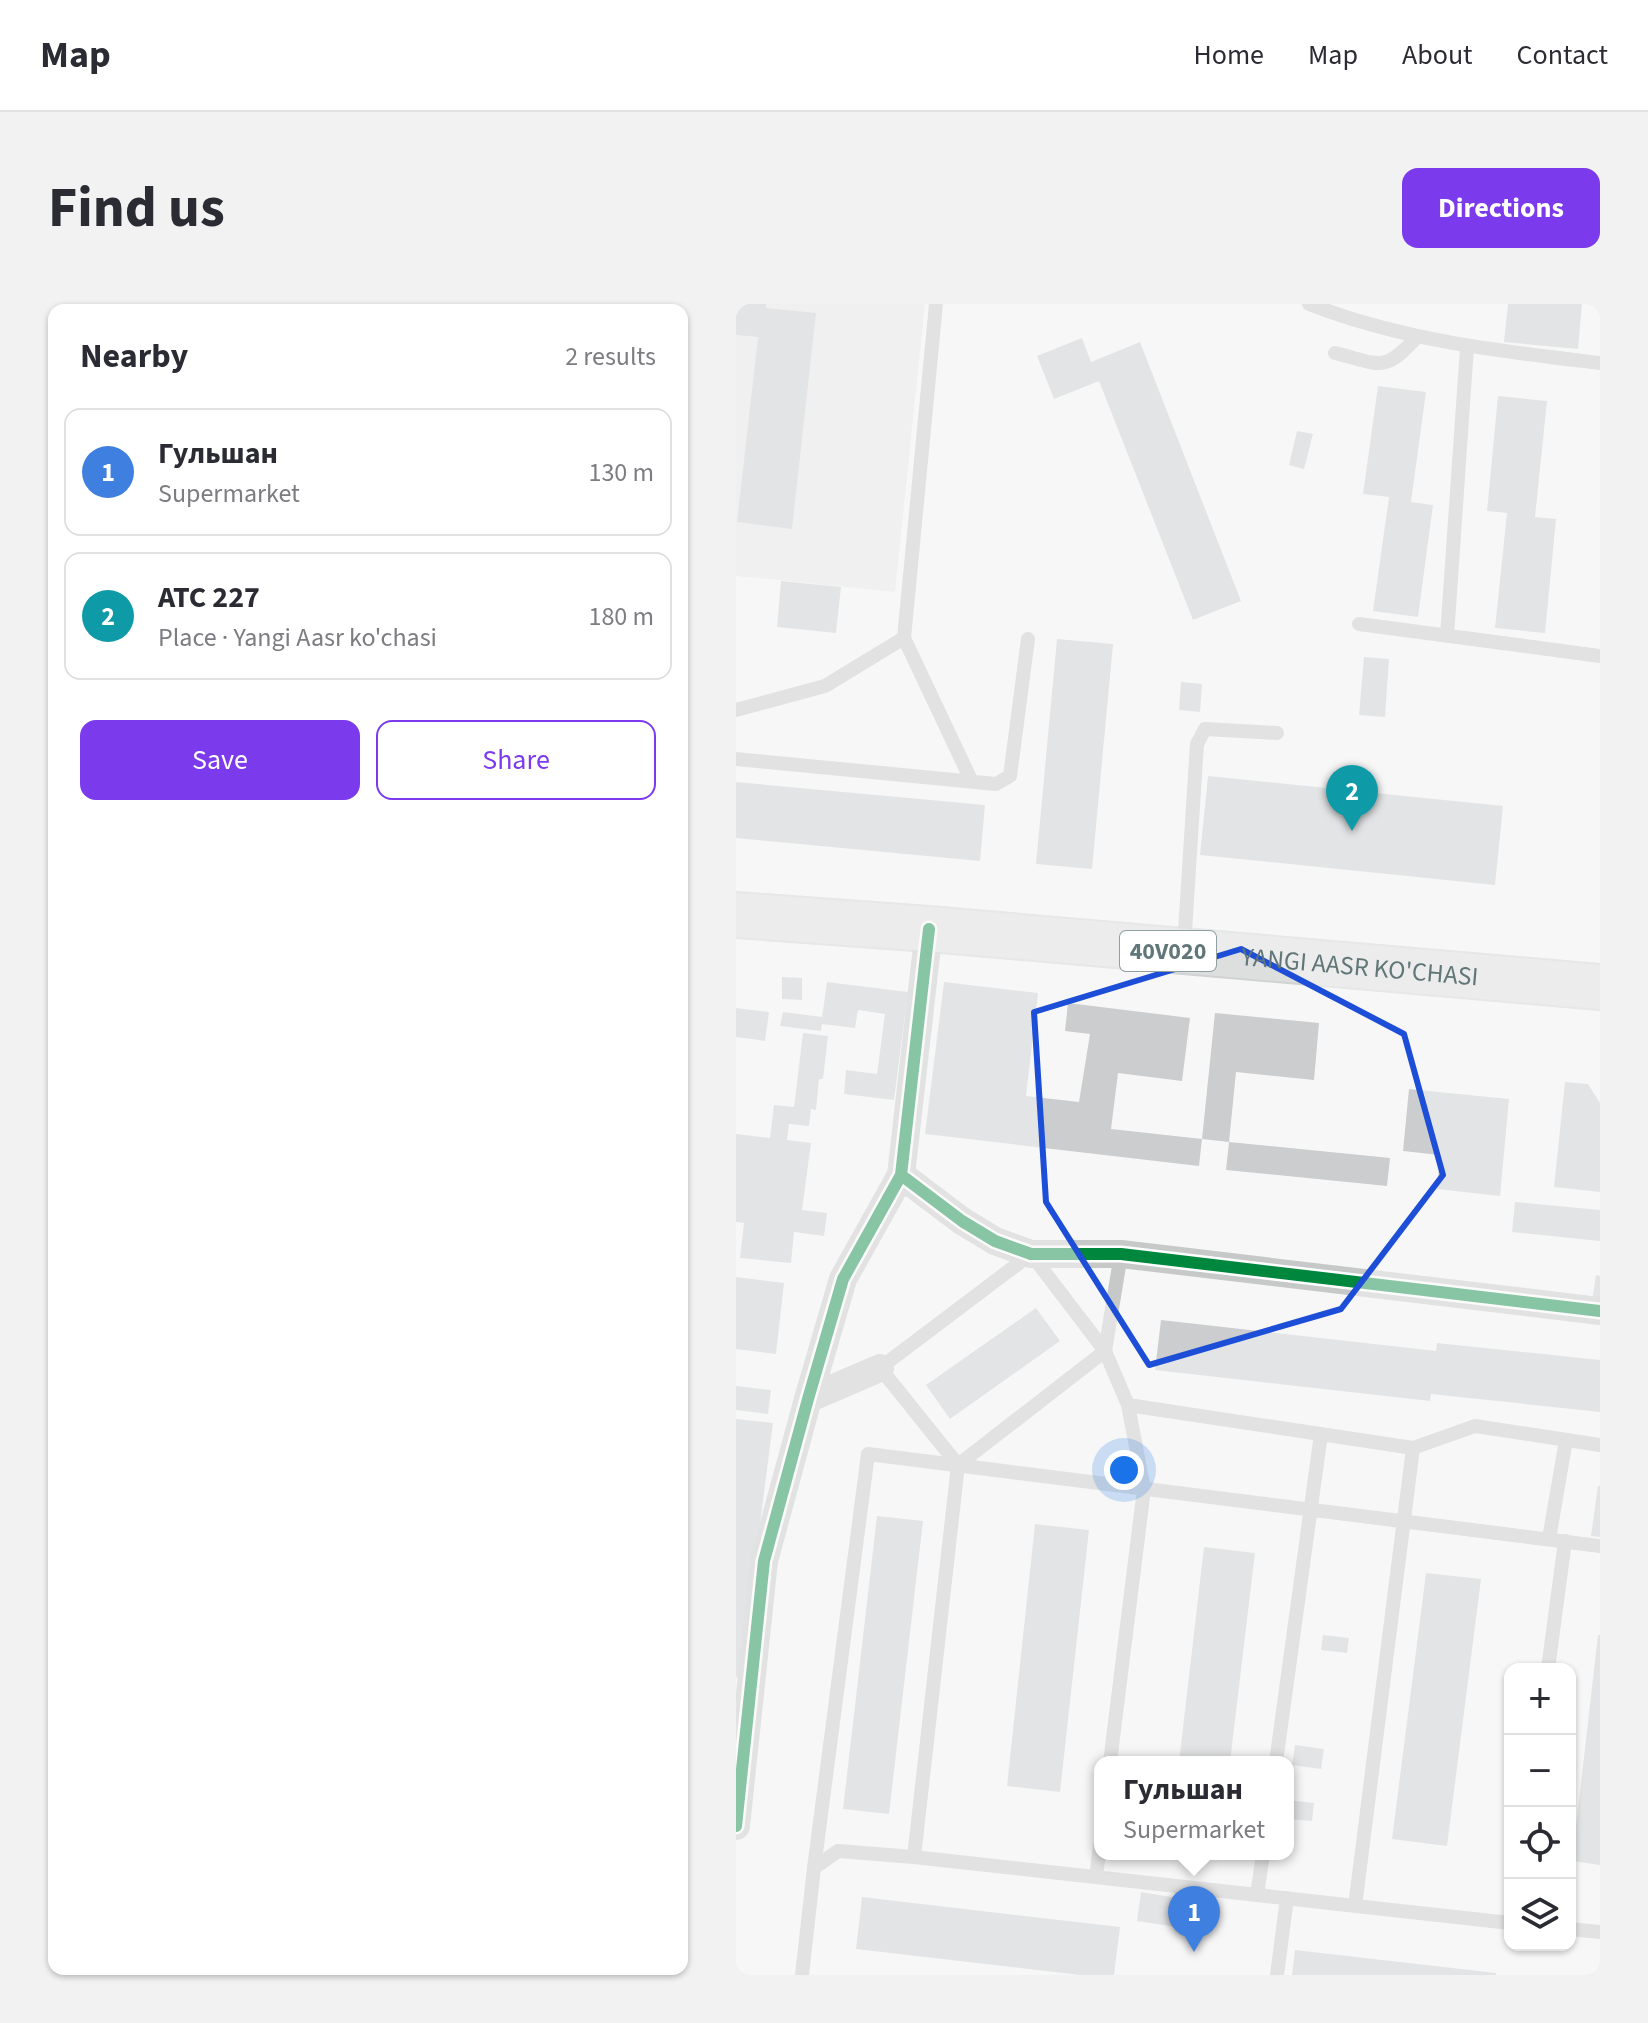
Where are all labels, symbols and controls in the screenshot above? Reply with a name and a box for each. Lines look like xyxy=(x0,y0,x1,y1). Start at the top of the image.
text: Map xyxy=(40,28,111,82)
text: Home xyxy=(1193,35,1264,75)
text: Map xyxy=(1308,35,1358,75)
text: About xyxy=(1402,35,1473,75)
text: Contact xyxy=(1517,35,1608,75)
button: Directions xyxy=(1402,168,1600,248)
text: Find us xyxy=(48,169,225,248)
text: Nearby xyxy=(80,332,188,381)
text: 2 results xyxy=(565,338,656,375)
text: Гульшан xyxy=(158,432,278,475)
text: 1 xyxy=(101,454,115,491)
text: 130 m xyxy=(588,454,654,491)
text: Supermarket xyxy=(158,475,300,512)
text: АТС 227 xyxy=(158,576,260,619)
text: 2 xyxy=(101,598,115,635)
text: 180 m xyxy=(588,598,654,635)
text: Place · Yangi Aasr ko'chasi xyxy=(158,619,437,656)
button: Save xyxy=(80,720,360,800)
button: Share xyxy=(376,720,656,800)
pin: 2 xyxy=(1326,765,1378,831)
road number: 40V020 xyxy=(1120,931,1216,971)
street label: YANGI AASR KO'CHASI xyxy=(1239,937,1480,995)
your location xyxy=(1104,1450,1144,1490)
map controls xyxy=(1504,1663,1576,1951)
button: + xyxy=(1504,1663,1576,1735)
button: − xyxy=(1504,1735,1576,1807)
popup xyxy=(1094,1756,1294,1860)
text: Гульшан xyxy=(1123,1768,1243,1811)
button: locate xyxy=(1504,1807,1576,1879)
text: Supermarket xyxy=(1123,1811,1265,1848)
button: layers xyxy=(1504,1879,1576,1951)
pin: 1 xyxy=(1168,1886,1220,1952)

